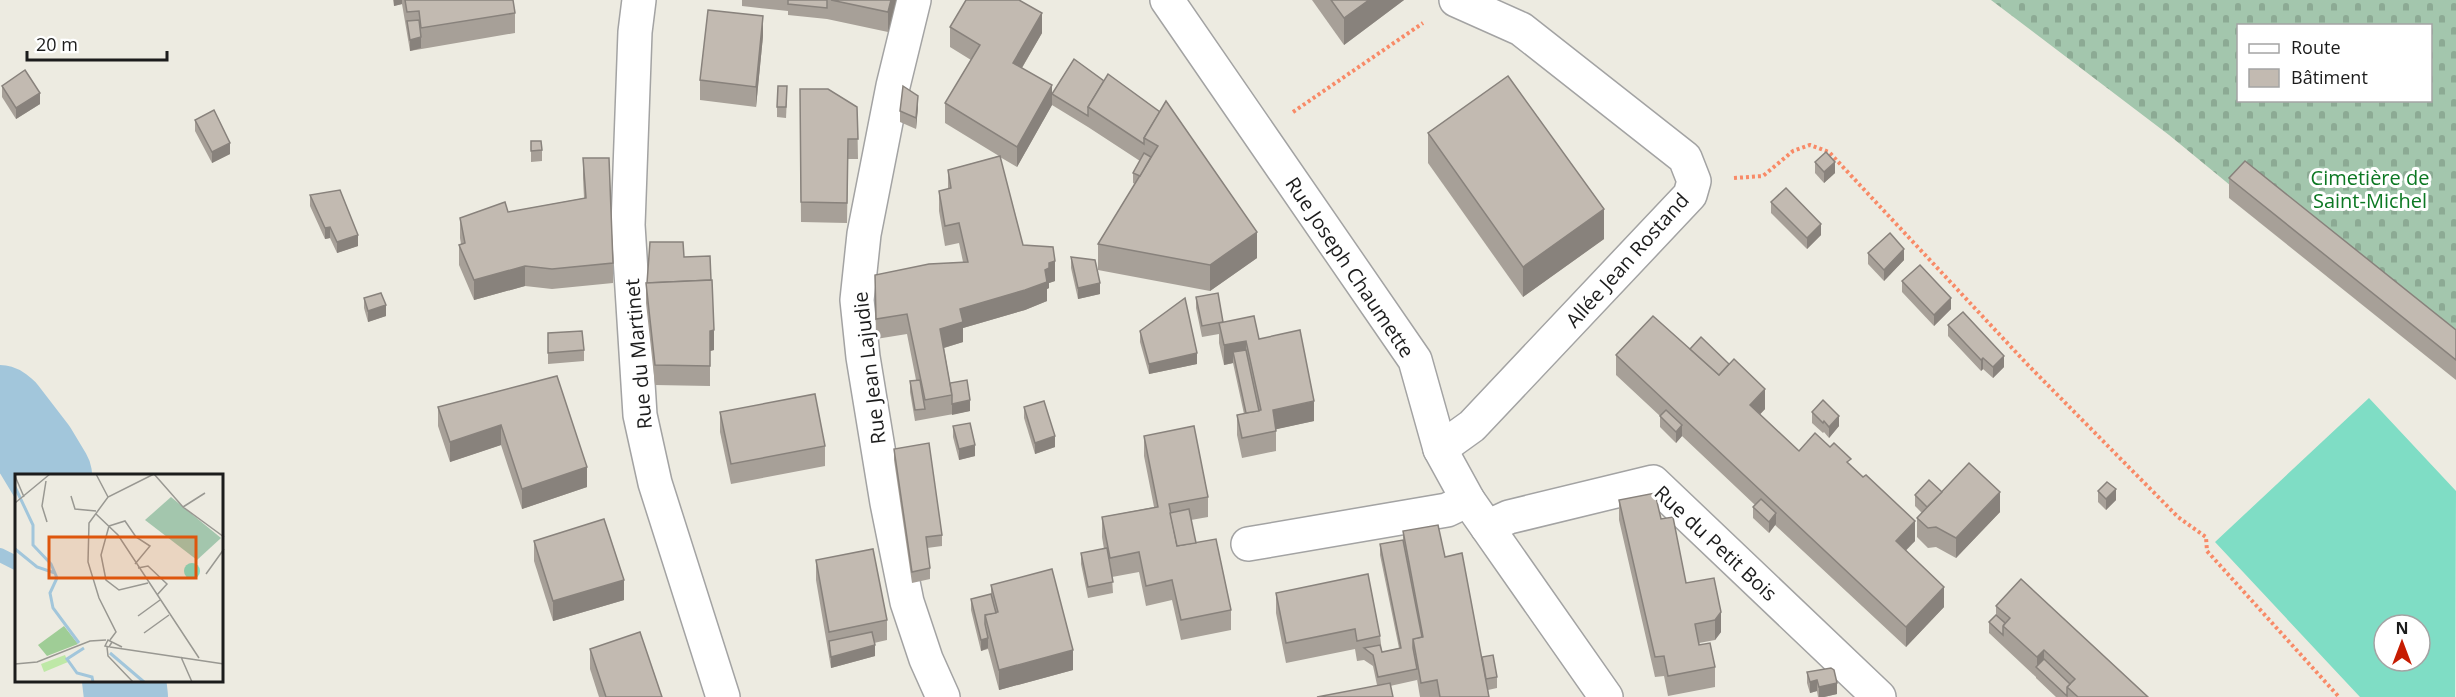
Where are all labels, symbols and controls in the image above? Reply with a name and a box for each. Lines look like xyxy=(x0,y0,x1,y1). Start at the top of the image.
scale bar xyxy=(27,24,166,62)
legend xyxy=(2237,24,2432,102)
text: 20 m xyxy=(36,32,78,56)
text: Route xyxy=(2291,35,2341,59)
text: Bâtiment xyxy=(2291,65,2368,89)
park label: Cimetière de Saint-Michel xyxy=(2311,164,2429,214)
street label: Rue Joseph Chaumette xyxy=(1279,171,1421,363)
street label: Allée Jean Rostand xyxy=(1559,187,1695,333)
street label: Rue du Martinet xyxy=(618,278,658,430)
street label: Rue Jean Lajudie xyxy=(846,290,892,446)
inset map xyxy=(15,474,224,682)
street label: Rue du Petit Bois xyxy=(1649,479,1783,607)
north arrow xyxy=(2372,613,2432,673)
text: N xyxy=(2395,617,2409,639)

